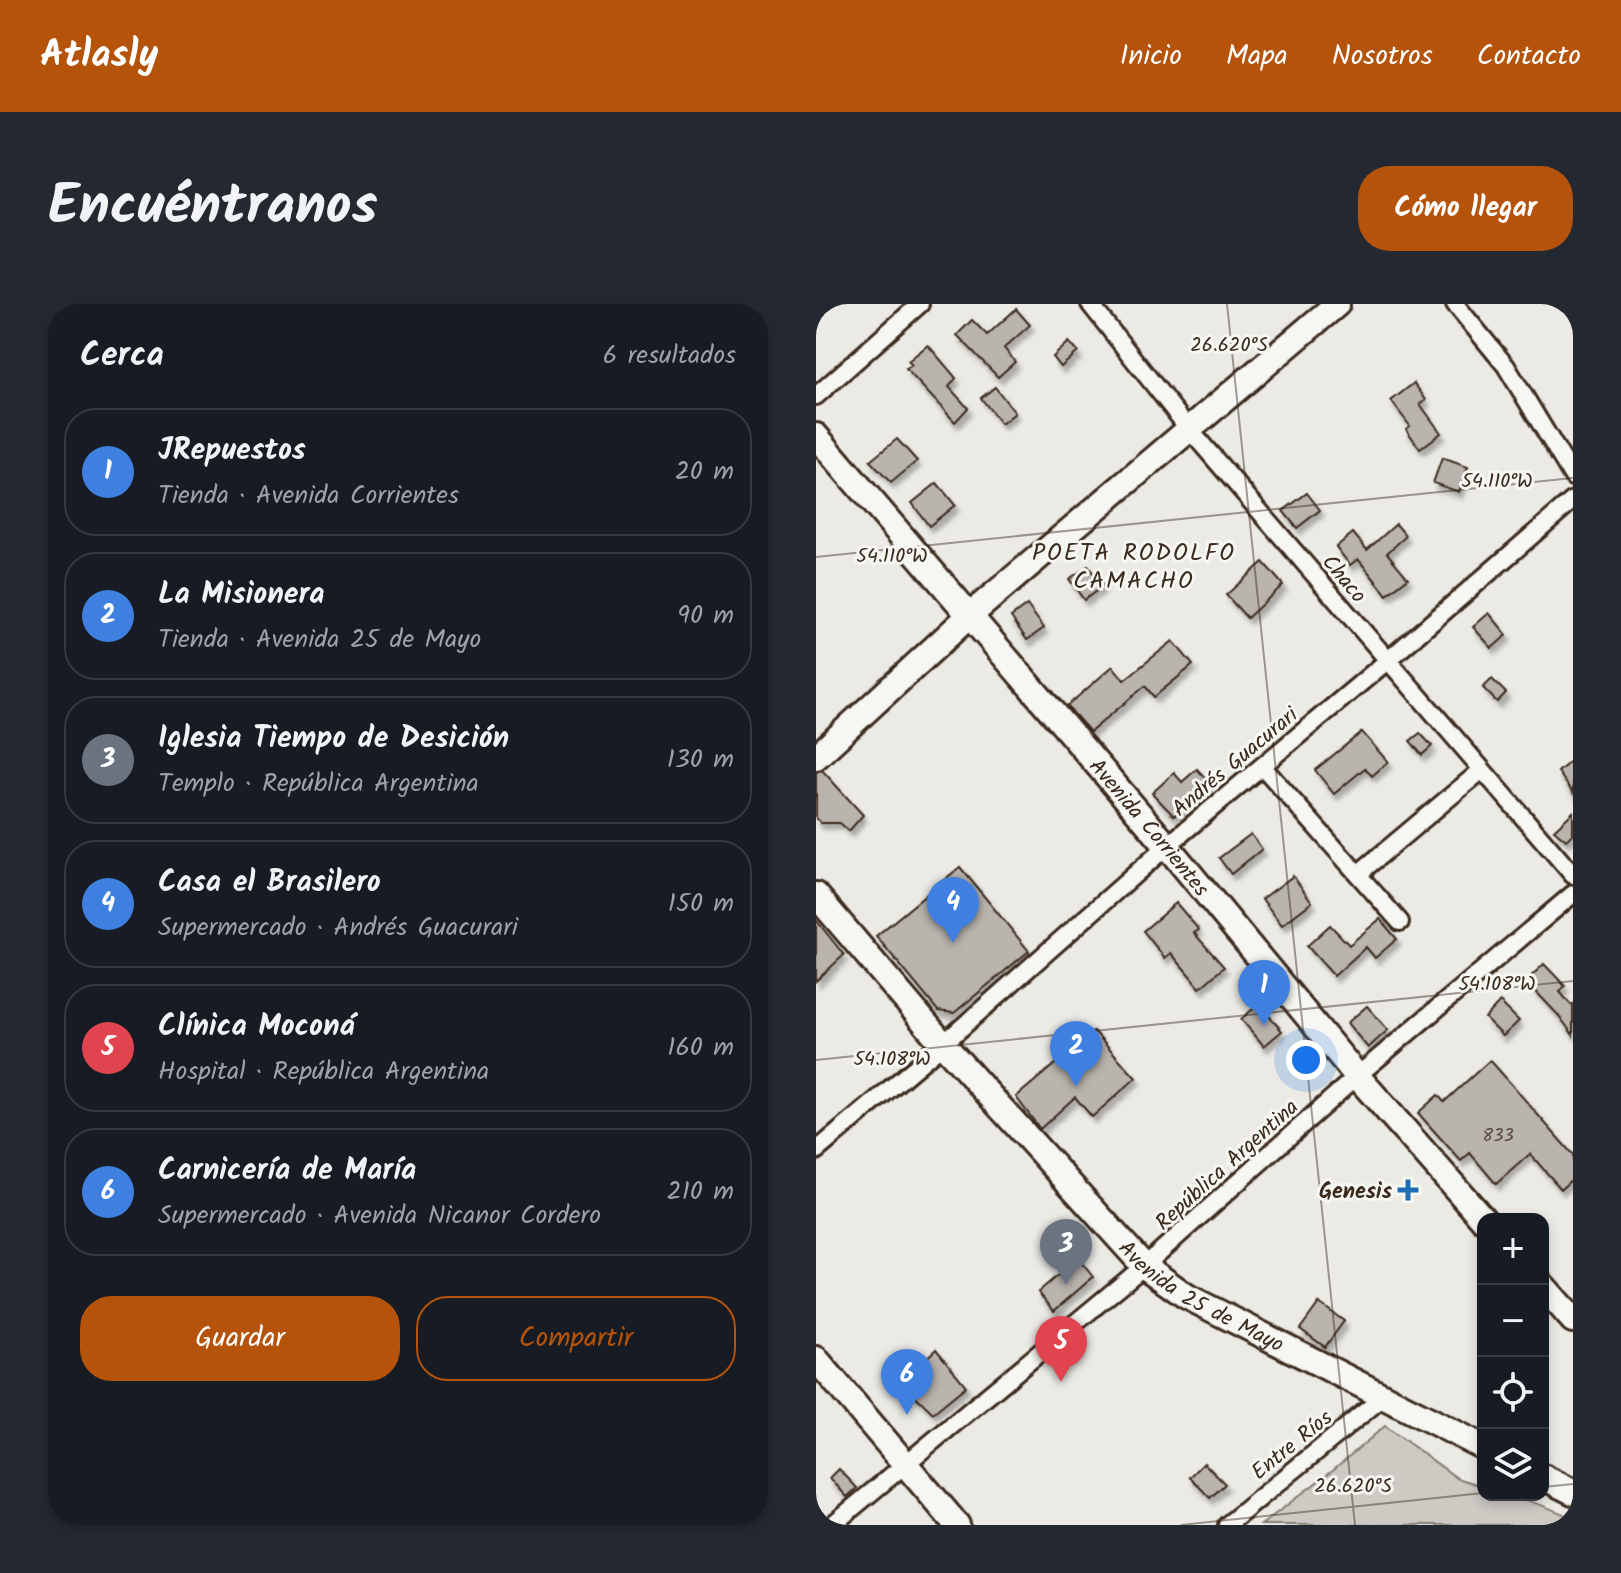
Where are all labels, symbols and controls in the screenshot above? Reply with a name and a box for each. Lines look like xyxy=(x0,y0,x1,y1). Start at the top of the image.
text: Atlasly xyxy=(40,26,158,86)
text: Inicio xyxy=(1120,34,1182,79)
text: Mapa xyxy=(1226,34,1288,79)
text: Nosotros xyxy=(1332,34,1433,79)
text: Contacto xyxy=(1477,34,1581,79)
text: Encuéntranos xyxy=(48,163,378,253)
button: Cómo llegar xyxy=(1358,166,1573,251)
text: Cerca xyxy=(80,329,164,383)
text: 26.620°S xyxy=(1190,330,1268,362)
text: 6 resultados xyxy=(603,335,736,377)
text: JRepuestos xyxy=(158,427,306,475)
text: 1 xyxy=(104,451,112,493)
text: 20 m xyxy=(675,451,734,493)
text: 54.110°W xyxy=(1461,466,1533,498)
text: Tienda · Avenida Corrientes xyxy=(158,475,459,517)
district label: POETA RODOLFO CAMACHO xyxy=(1032,534,1236,601)
text: 54.110°W xyxy=(856,541,928,573)
street label: Chaco xyxy=(1312,547,1374,612)
text: La Misionera xyxy=(158,571,325,619)
text: 2 xyxy=(100,595,116,637)
text: 90 m xyxy=(677,595,734,637)
text: Tienda · Avenida 25 de Mayo xyxy=(158,619,481,661)
street label: Andrés Guacurari xyxy=(1165,699,1307,826)
text: Iglesia Tiempo de Desición xyxy=(158,715,509,763)
text: 3 xyxy=(101,739,115,781)
text: 130 m xyxy=(667,739,734,781)
street label: Avenida Corrientes xyxy=(1079,751,1217,906)
text: Templo · República Argentina xyxy=(158,763,479,805)
text: Casa el Brasilero xyxy=(158,859,381,907)
pin: 4 xyxy=(927,877,979,943)
text: 4 xyxy=(101,883,115,925)
text: 150 m xyxy=(668,883,734,925)
text: Supermercado · Andrés Guacurari xyxy=(158,907,518,949)
pin: 1 xyxy=(1238,960,1290,1026)
text: 54.108°W xyxy=(1458,969,1536,1001)
text: Clínica Moconá xyxy=(158,1003,355,1051)
pin: 2 xyxy=(1050,1021,1102,1087)
text: 5 xyxy=(101,1027,115,1069)
text: 160 m xyxy=(667,1027,734,1069)
your location xyxy=(1286,1040,1326,1080)
text: 54.108°W xyxy=(853,1044,931,1076)
text: Hospital · República Argentina xyxy=(158,1051,489,1093)
street label: República Argentina xyxy=(1148,1091,1308,1240)
house number: 833 xyxy=(1482,1122,1514,1151)
text: Carnicería de María xyxy=(158,1147,416,1195)
text: 6 xyxy=(101,1171,115,1213)
text: 210 m xyxy=(667,1171,734,1213)
place label: Genesis xyxy=(1319,1175,1393,1210)
marker: Genesis xyxy=(1399,1181,1417,1199)
text: Supermercado · Avenida Nicanor Cordero xyxy=(158,1195,601,1237)
map controls xyxy=(1477,1213,1549,1501)
button: + xyxy=(1477,1213,1549,1285)
pin: 3 xyxy=(1040,1219,1092,1285)
street label: Avenida 25 de Mayo xyxy=(1109,1233,1290,1363)
button: − xyxy=(1477,1285,1549,1357)
button: Guardar xyxy=(80,1296,400,1381)
button: Compartir xyxy=(416,1296,736,1381)
pin: 5 xyxy=(1035,1316,1087,1382)
pin: 6 xyxy=(881,1349,933,1415)
button: locate xyxy=(1477,1357,1549,1429)
street label: Entre Ríos xyxy=(1244,1402,1342,1490)
button: layers xyxy=(1477,1429,1549,1501)
text: 26.620°S xyxy=(1314,1471,1392,1503)

